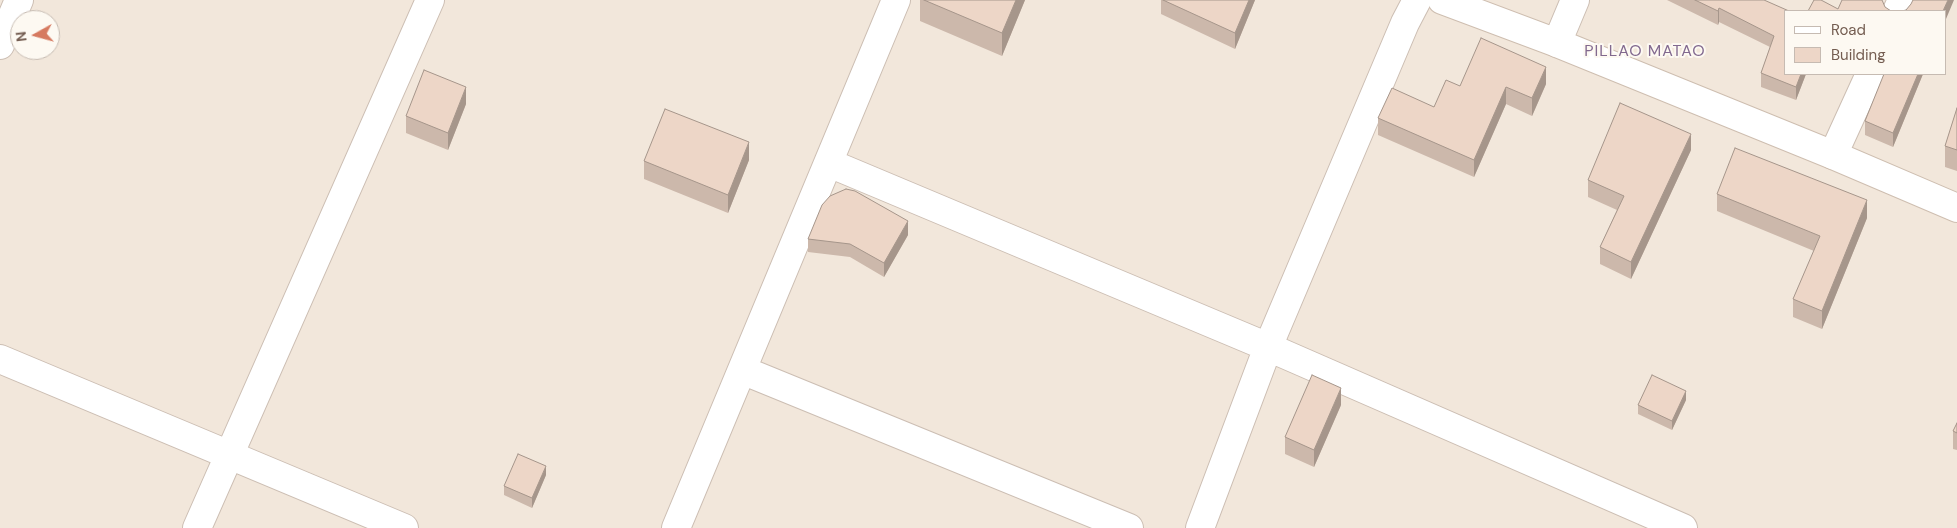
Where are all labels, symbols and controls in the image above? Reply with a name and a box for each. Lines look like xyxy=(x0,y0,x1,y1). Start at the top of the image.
north arrow xyxy=(10,10,60,60)
legend xyxy=(1784,10,1947,75)
text: Road xyxy=(1831,20,1866,40)
text: N xyxy=(12,31,31,43)
district label: PILLAO MATAO xyxy=(1583,42,1707,62)
text: Building xyxy=(1831,45,1886,65)

